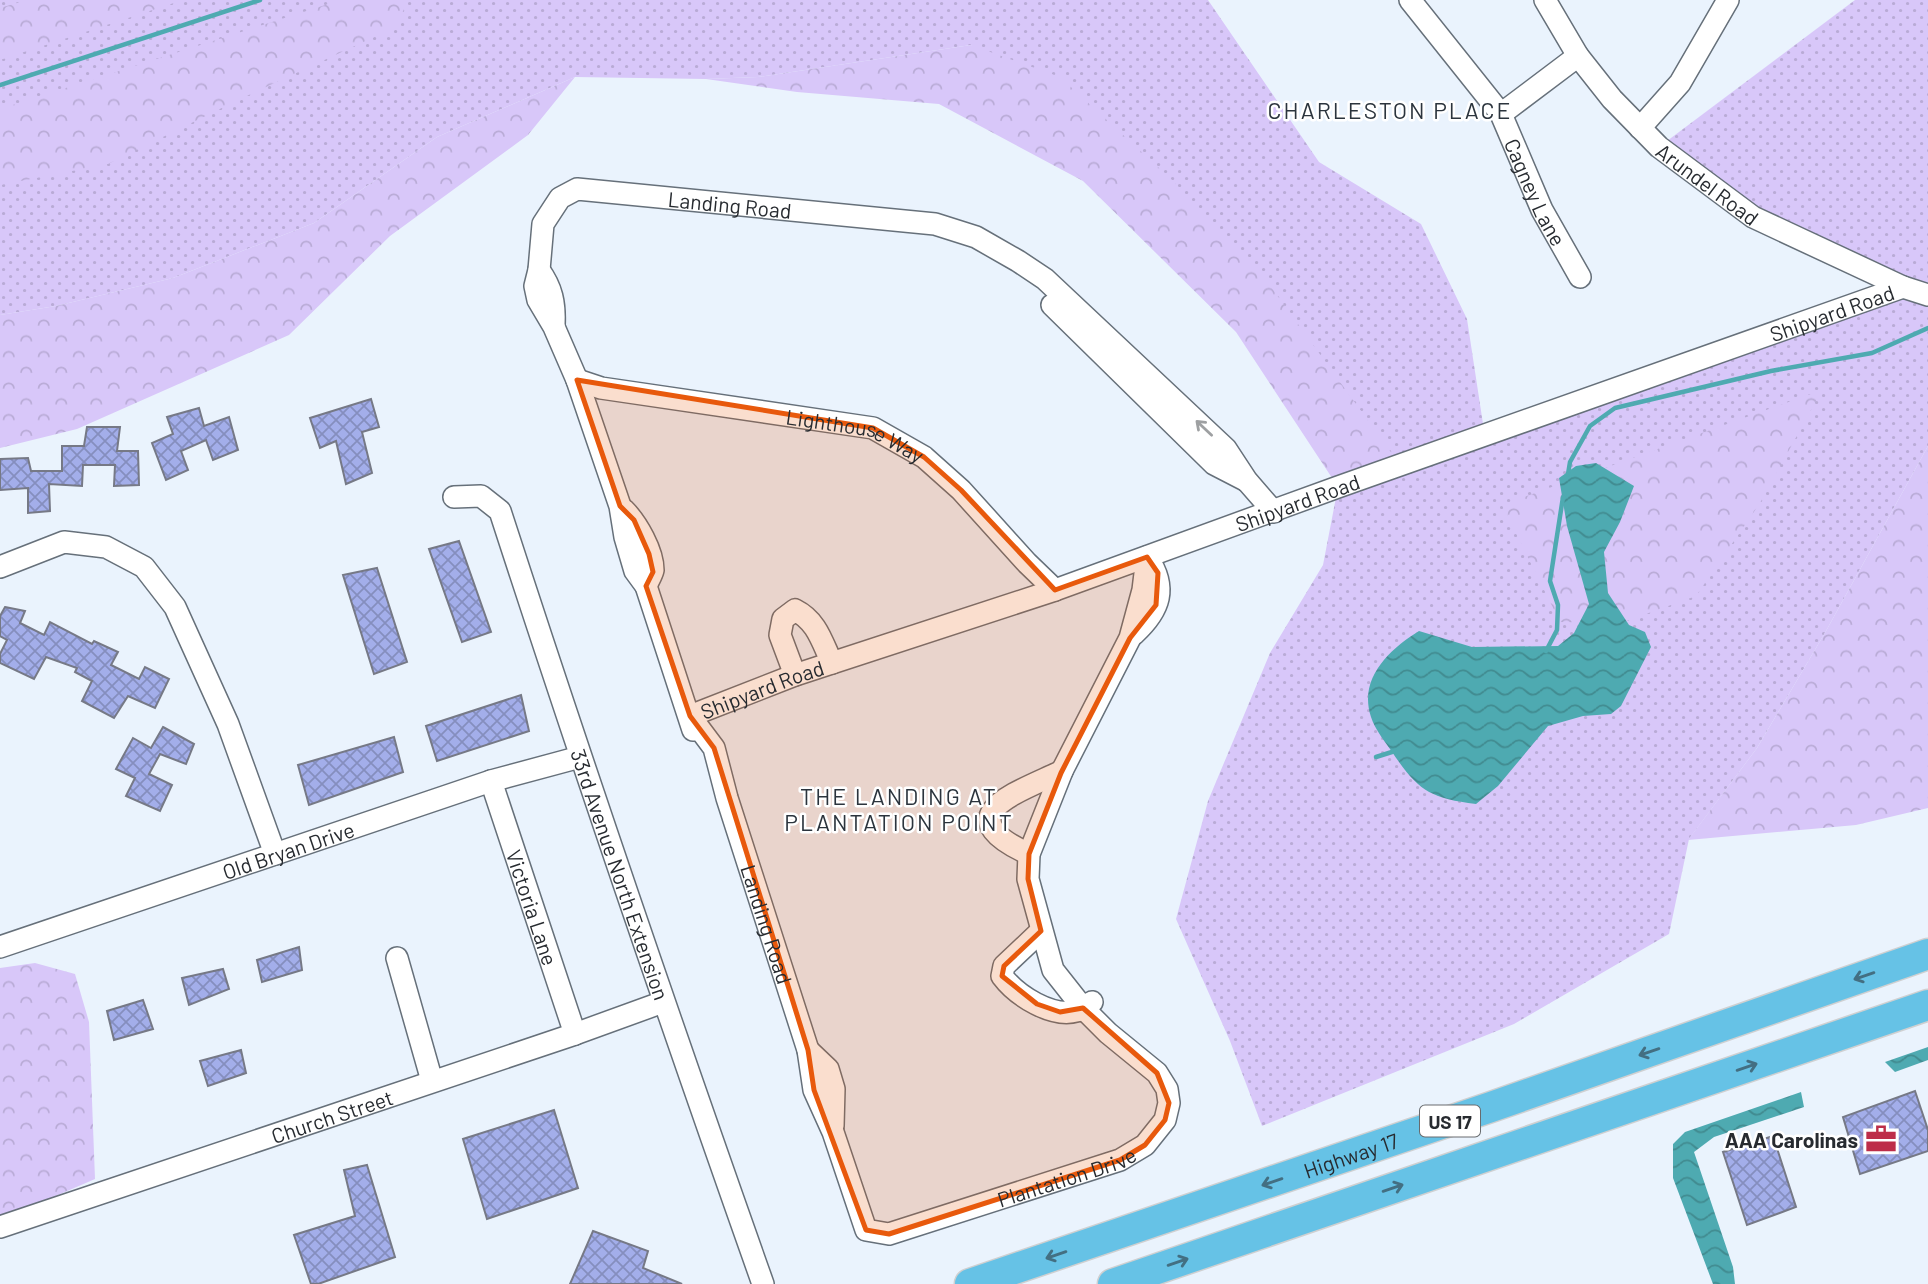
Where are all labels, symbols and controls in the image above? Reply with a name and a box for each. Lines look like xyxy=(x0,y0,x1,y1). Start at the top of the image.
district label: CHARLESTON PLACE xyxy=(1268,96,1512,124)
street label: Cagney Lane xyxy=(1500,134,1572,250)
street label: Arundel Road xyxy=(1652,137,1764,230)
street label: Landing Road xyxy=(667,185,793,222)
street label: Shipyard Road xyxy=(1766,279,1897,346)
street label: Lighthouse Way xyxy=(785,403,929,467)
one-way arrow xyxy=(1196,420,1213,437)
street label: Shipyard Road xyxy=(1232,468,1363,536)
street label: Shipyard Road xyxy=(697,654,827,723)
street label: 33rd Avenue North Extension xyxy=(567,745,675,1003)
district label: THE LANDING AT PLANTATION POINT xyxy=(784,782,1014,836)
street label: Old Bryan Drive xyxy=(219,816,357,884)
street label: Victoria Lane xyxy=(502,846,564,968)
street label: Landing Road xyxy=(737,861,798,987)
one-way arrow xyxy=(1853,971,1875,983)
one-way arrow xyxy=(1638,1047,1660,1059)
one-way arrow xyxy=(1736,1060,1758,1072)
street label: Church Street xyxy=(268,1084,396,1148)
road number: US 17 xyxy=(1420,1106,1480,1136)
office icon: AAA Carolinas xyxy=(1864,1122,1898,1156)
street label: Highway 17 xyxy=(1300,1127,1401,1182)
place label: AAA Carolinas xyxy=(1725,1127,1858,1152)
street label: Plantation Drive xyxy=(994,1141,1140,1211)
one-way arrow xyxy=(1261,1177,1283,1189)
one-way arrow xyxy=(1382,1181,1404,1193)
one-way arrow xyxy=(1046,1250,1068,1262)
one-way arrow xyxy=(1166,1255,1188,1267)

